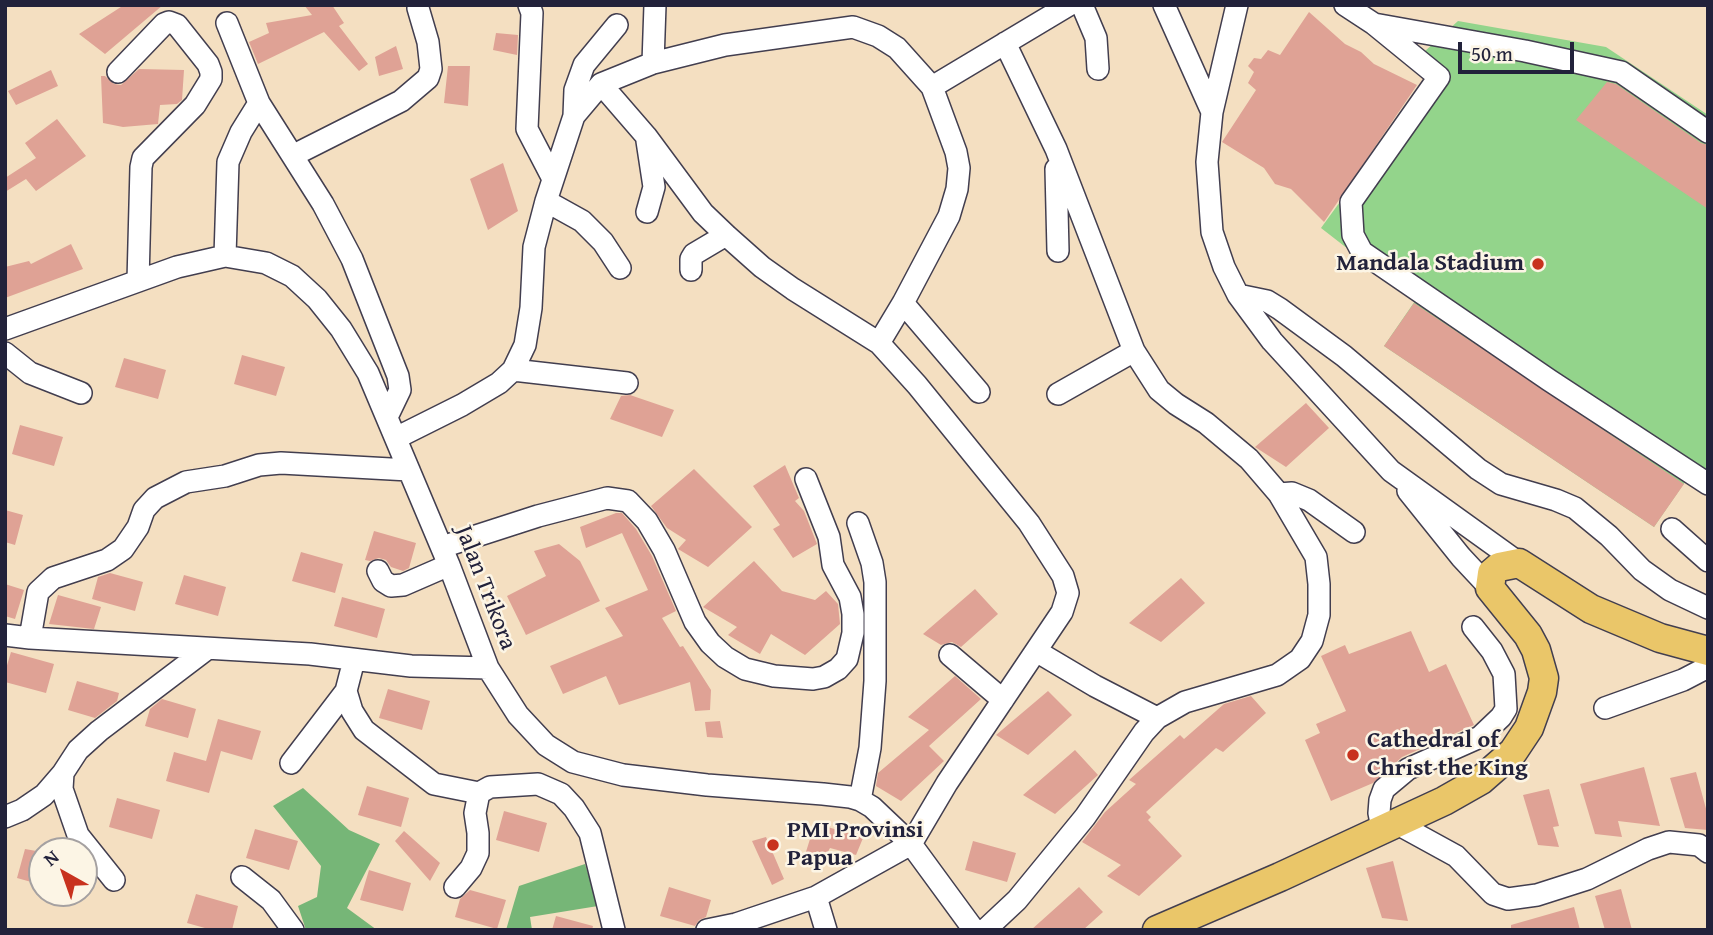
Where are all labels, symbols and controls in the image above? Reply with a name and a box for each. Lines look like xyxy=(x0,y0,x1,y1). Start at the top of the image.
scale bar xyxy=(1461,28,1576,72)
text: 50 m xyxy=(1471,38,1513,69)
place label: Mandala Stadium xyxy=(1336,250,1524,278)
marker: Mandala Stadium xyxy=(1530,256,1546,272)
street label: Jalan Trikora xyxy=(448,522,522,654)
place label: Cathedral of Christ the King xyxy=(1367,727,1528,783)
marker: Cathedral of Christ the King xyxy=(1345,747,1361,763)
place label: PMI Provinsi Papua xyxy=(787,817,924,873)
north arrow xyxy=(28,837,98,907)
marker: PMI Provinsi Papua xyxy=(765,837,781,853)
text: N xyxy=(37,843,65,872)

